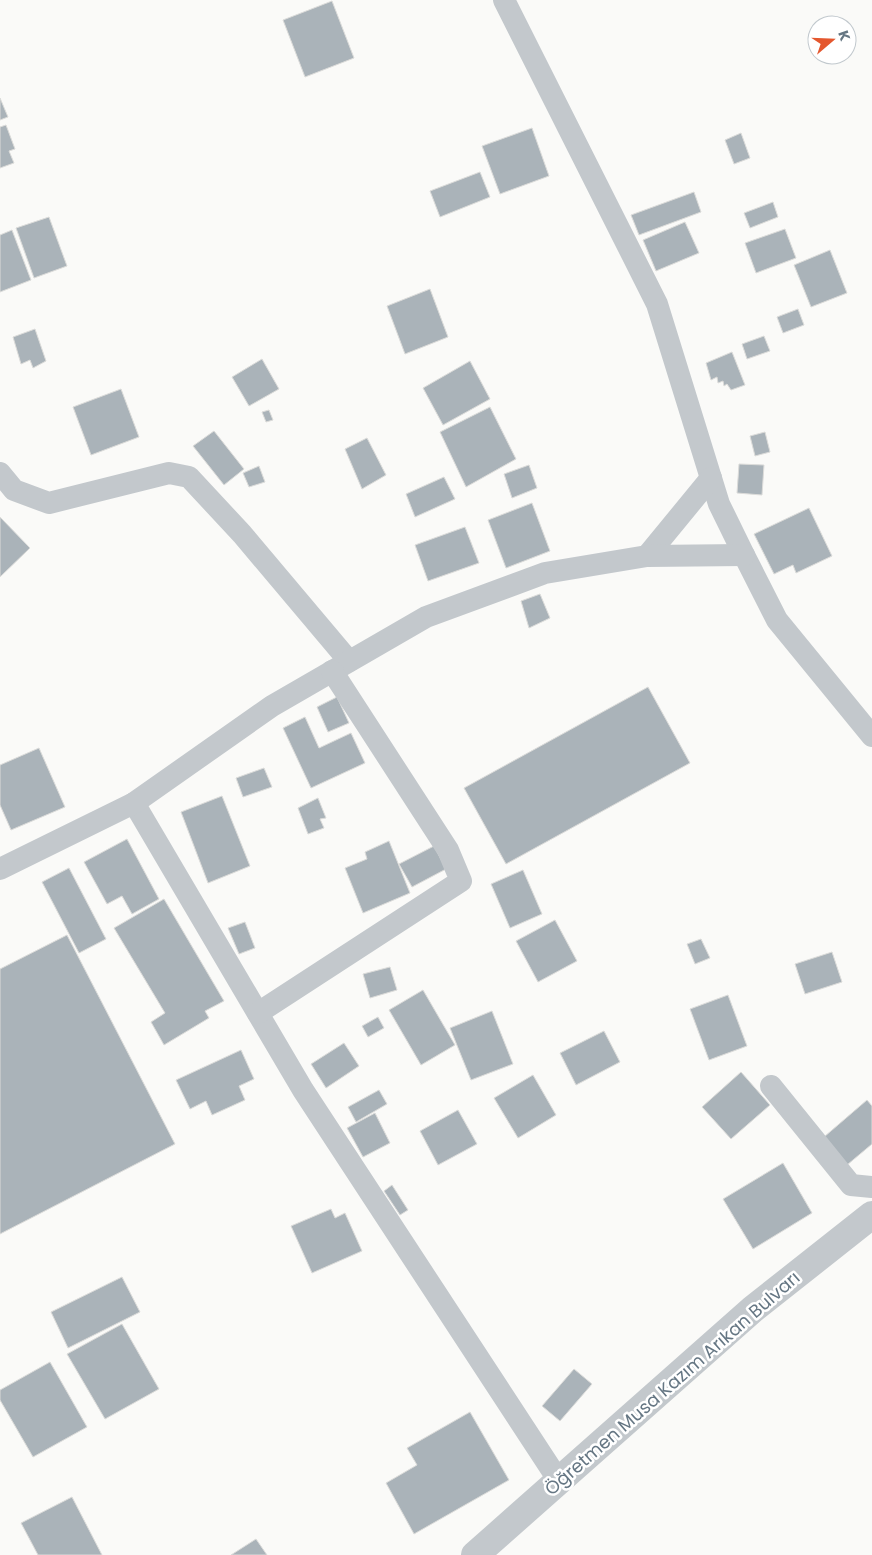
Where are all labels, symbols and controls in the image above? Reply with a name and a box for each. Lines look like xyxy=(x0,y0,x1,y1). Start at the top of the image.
north arrow xyxy=(807,15,857,65)
text: K xyxy=(833,28,855,44)
street label: Öğretmen Musa Kazım Arıkan Bulvarı xyxy=(539,1265,805,1501)

